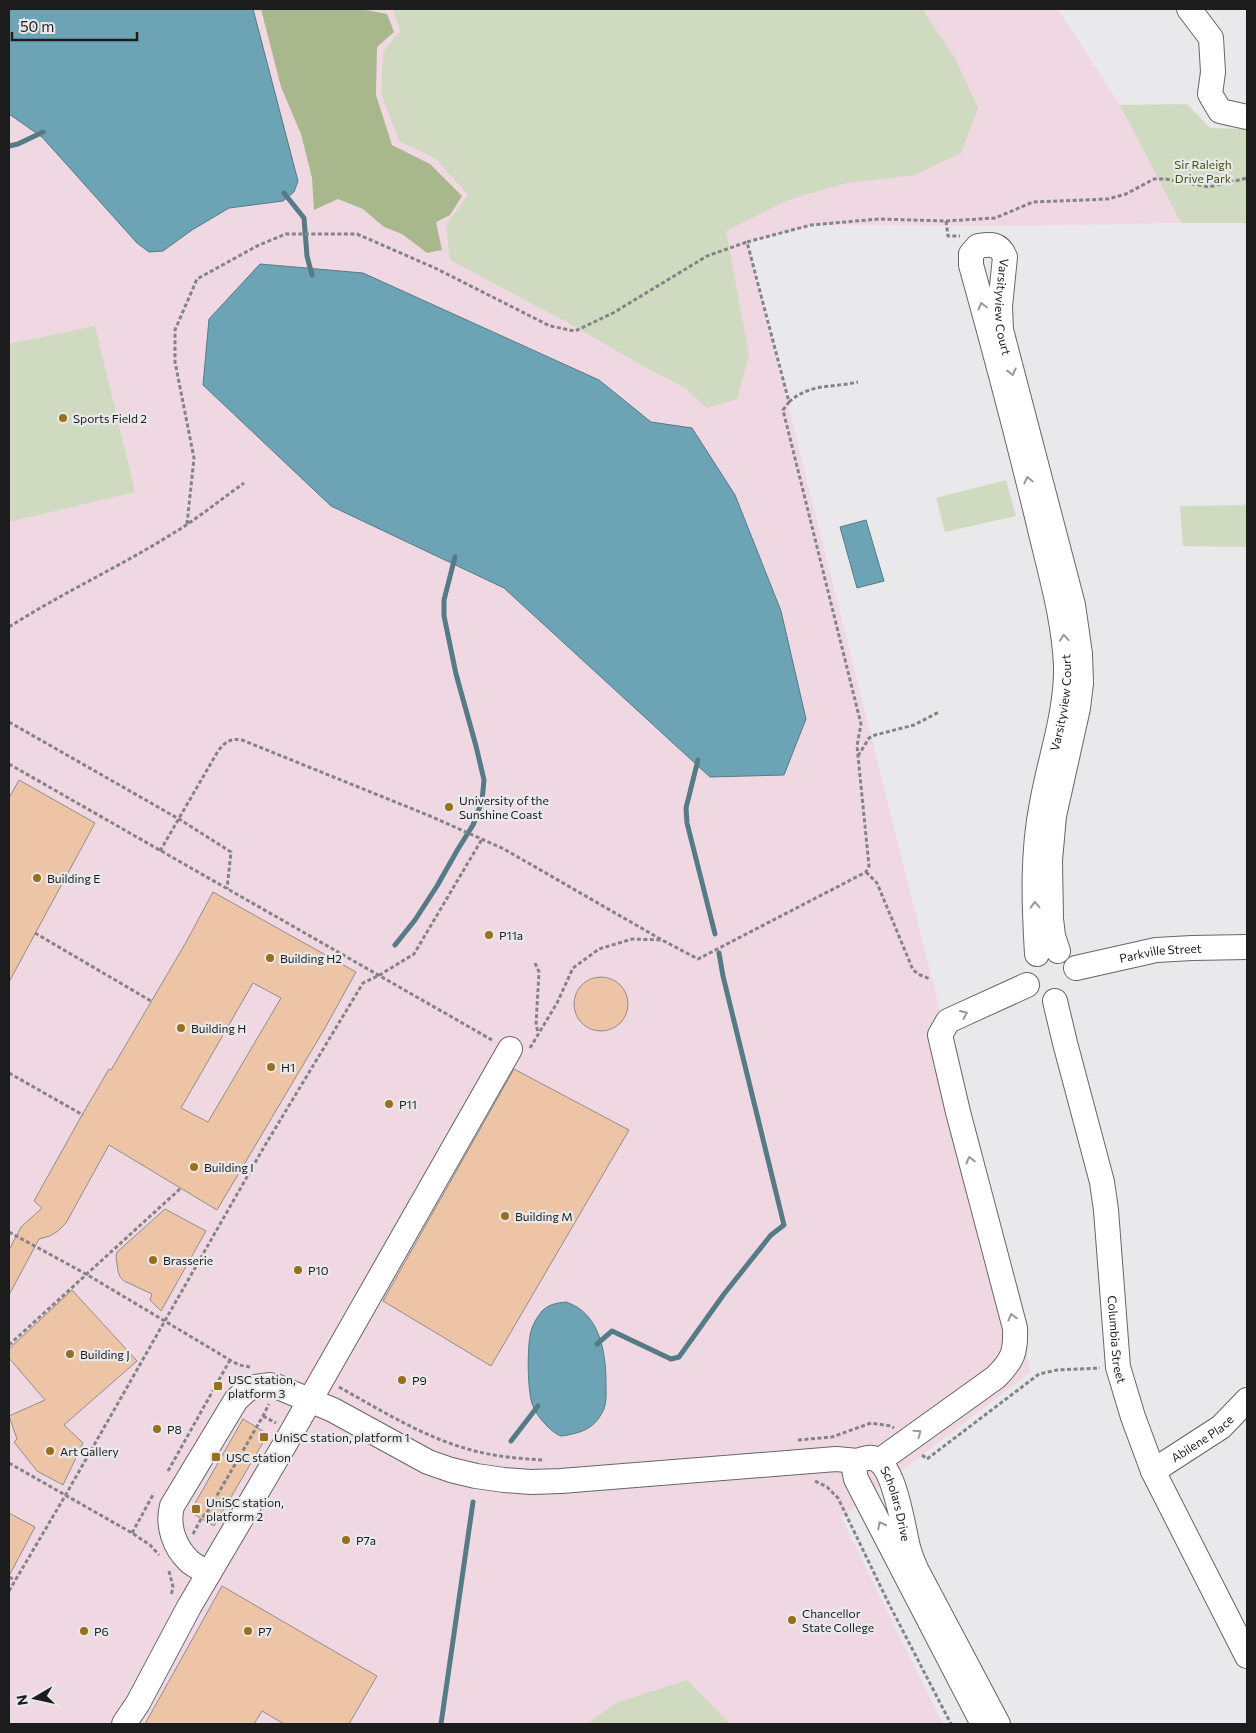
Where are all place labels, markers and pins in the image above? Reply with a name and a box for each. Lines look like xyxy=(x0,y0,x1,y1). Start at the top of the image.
place label: Sports Field 2 xyxy=(73,411,147,425)
marker: Sports Field 2 xyxy=(57,412,69,424)
place label: University of the Sunshine Coast xyxy=(459,793,549,821)
marker: University of the Sunshine Coast xyxy=(443,801,455,813)
place label: Building E xyxy=(47,871,100,885)
marker: Building E xyxy=(31,872,43,884)
place label: P11a xyxy=(499,928,523,942)
marker: P11a xyxy=(483,929,495,941)
place label: Building H2 xyxy=(280,951,342,965)
marker: Building H2 xyxy=(264,952,276,964)
place label: Building H xyxy=(191,1021,246,1035)
marker: Building H xyxy=(175,1022,187,1034)
place label: H1 xyxy=(281,1060,295,1074)
marker: H1 xyxy=(265,1061,277,1073)
place label: P11 xyxy=(399,1097,417,1111)
marker: P11 xyxy=(383,1098,395,1110)
place label: Building I xyxy=(204,1160,254,1174)
marker: Building I xyxy=(188,1161,200,1173)
place label: Building M xyxy=(515,1209,573,1223)
marker: Building M xyxy=(499,1210,511,1222)
place label: Brasserie xyxy=(163,1253,213,1267)
marker: Brasserie xyxy=(147,1254,159,1266)
place label: P10 xyxy=(308,1263,329,1277)
marker: P10 xyxy=(292,1264,304,1276)
place label: Building J xyxy=(80,1347,130,1362)
marker: Building J xyxy=(64,1348,76,1360)
place label: USC station, platform 3 xyxy=(228,1372,296,1400)
place label: P9 xyxy=(412,1373,427,1387)
marker: P9 xyxy=(396,1374,408,1386)
marker: USC station, platform 3 xyxy=(212,1380,224,1392)
place label: P8 xyxy=(167,1422,182,1436)
marker: P8 xyxy=(151,1423,163,1435)
place label: UniSC station, platform 1 xyxy=(274,1430,410,1444)
marker: UniSC station, platform 1 xyxy=(258,1431,270,1443)
place label: Art Gallery xyxy=(60,1444,119,1458)
marker: Art Gallery xyxy=(44,1445,56,1457)
place label: USC station xyxy=(226,1450,291,1464)
marker: USC station xyxy=(210,1451,222,1463)
place label: UniSC station, platform 2 xyxy=(206,1495,284,1523)
marker: UniSC station, platform 2 xyxy=(190,1503,202,1515)
place label: P7a xyxy=(356,1533,376,1547)
marker: P7a xyxy=(340,1534,352,1546)
place label: Chancellor State College xyxy=(802,1606,874,1634)
marker: Chancellor State College xyxy=(786,1614,798,1626)
place label: P6 xyxy=(94,1624,109,1638)
place label: P7 xyxy=(258,1624,272,1638)
marker: P6 xyxy=(78,1625,90,1637)
marker: P7 xyxy=(242,1625,254,1637)

